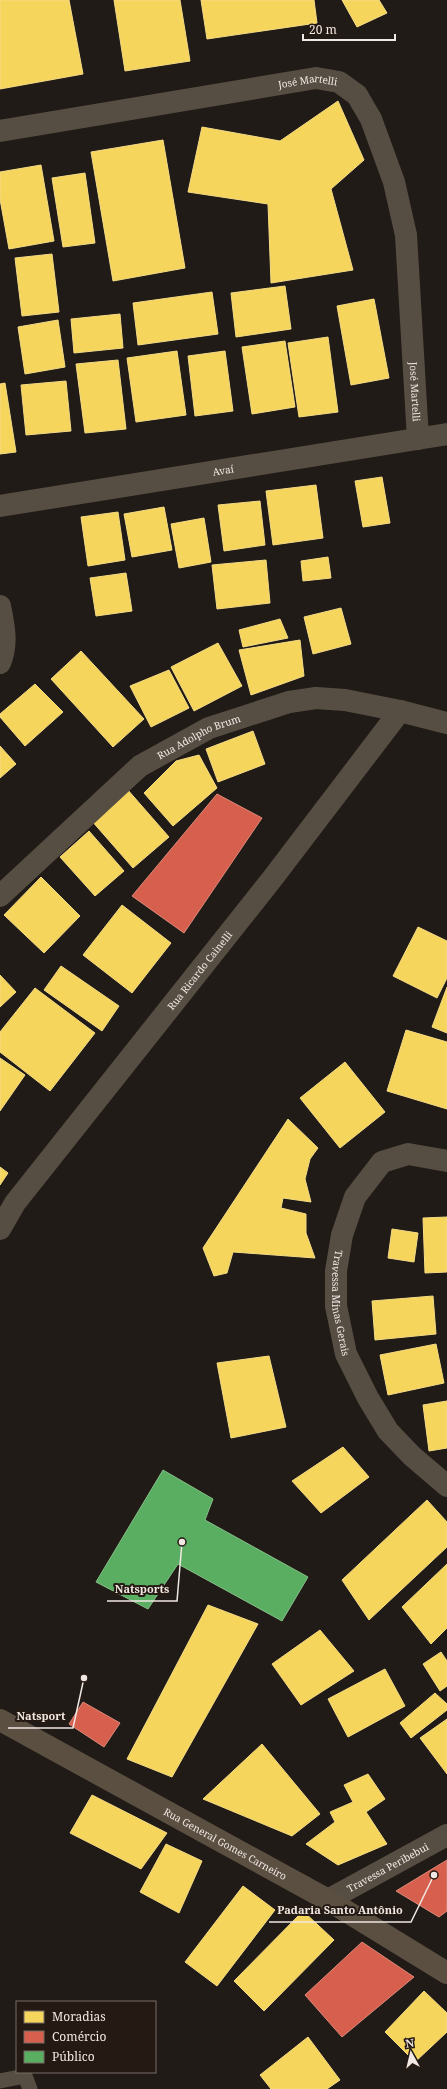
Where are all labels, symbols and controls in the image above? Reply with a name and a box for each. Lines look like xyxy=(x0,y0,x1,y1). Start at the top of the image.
scale bar xyxy=(303,16,395,42)
text: 20 m xyxy=(309,21,337,38)
street label: José Martelli xyxy=(276,71,339,91)
street label: José Martelli xyxy=(406,360,424,423)
street label: Avaí xyxy=(212,461,235,479)
street label: Rua Adolpho Brum xyxy=(155,711,243,762)
street label: Rua Ricardo Cainelli xyxy=(164,927,236,1013)
street label: Travessa Minas Gerais xyxy=(329,1249,353,1358)
callout: Natsports xyxy=(107,1578,177,1601)
text: Natsports xyxy=(115,1581,169,1596)
callout: Natsport xyxy=(8,1705,73,1728)
text: Natsport xyxy=(16,1708,66,1723)
street label: Rua General Gomes Carneiro xyxy=(161,1804,289,1883)
street label: Travessa Peribebui xyxy=(344,1839,432,1895)
callout: Padaria Santo Antônio xyxy=(269,1899,411,1922)
text: Padaria Santo Antônio xyxy=(277,1902,403,1917)
legend xyxy=(16,2001,156,2073)
text: Moradias xyxy=(52,2008,106,2025)
text: Comércio xyxy=(52,2028,106,2045)
north arrow xyxy=(391,2033,431,2073)
text: N xyxy=(404,2035,415,2051)
text: Público xyxy=(52,2048,95,2065)

